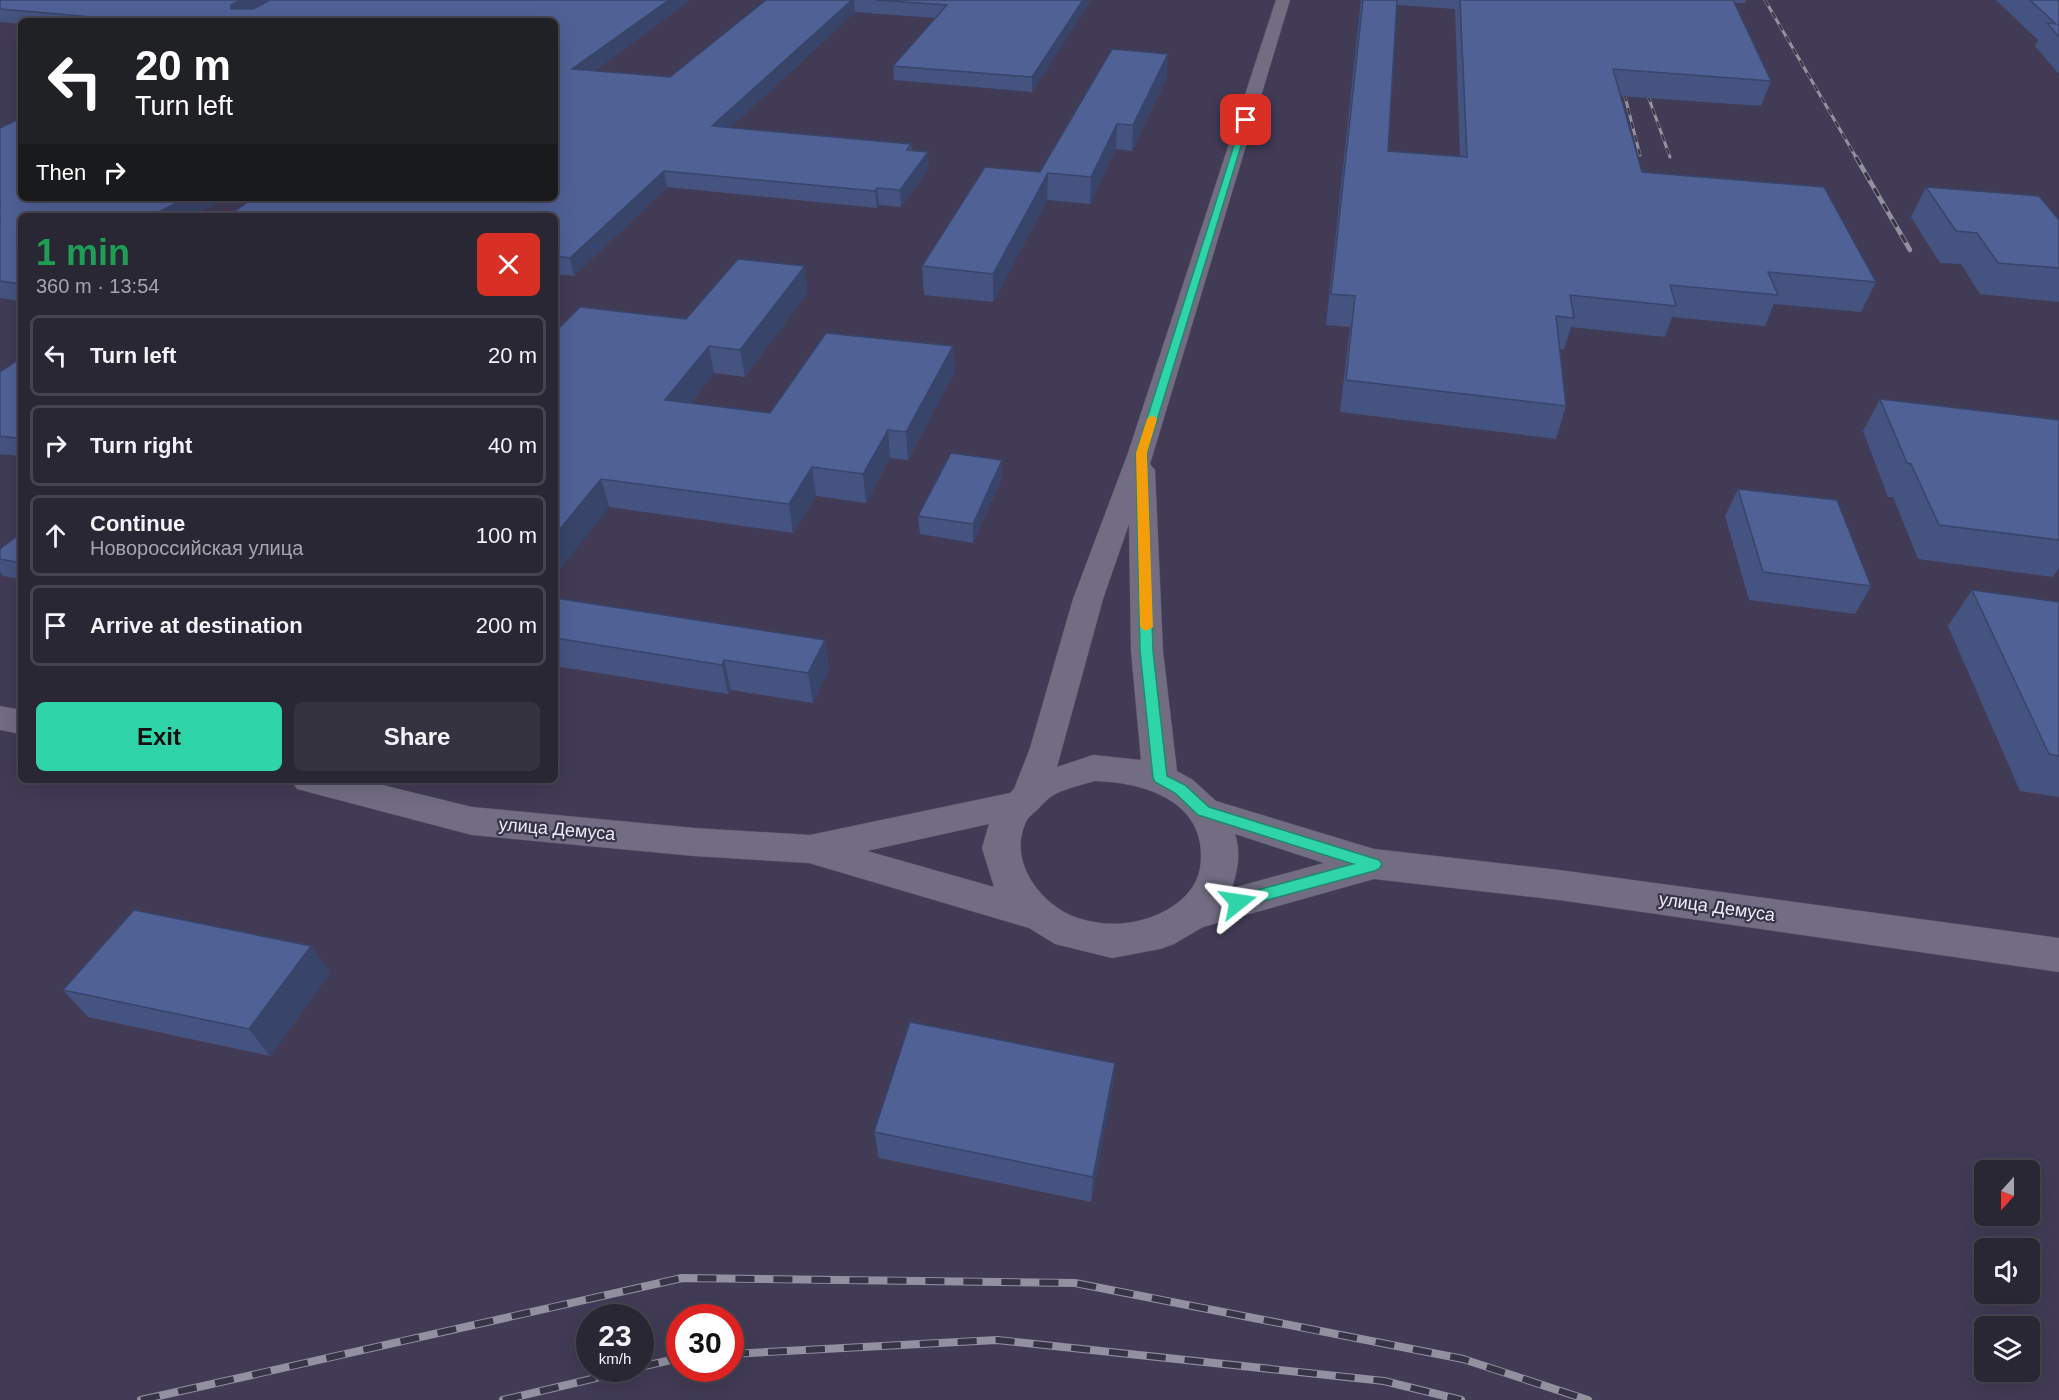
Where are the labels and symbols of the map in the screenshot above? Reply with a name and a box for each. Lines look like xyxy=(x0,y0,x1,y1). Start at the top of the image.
pin xyxy=(1220,94,1271,145)
street label: улица Демуса xyxy=(498,814,617,844)
position arrow xyxy=(1206,870,1270,934)
street label: улица Демуса xyxy=(1658,889,1777,925)
north arrow xyxy=(1974,1160,2040,1226)
speed limit sign: 30 xyxy=(666,1304,744,1382)

